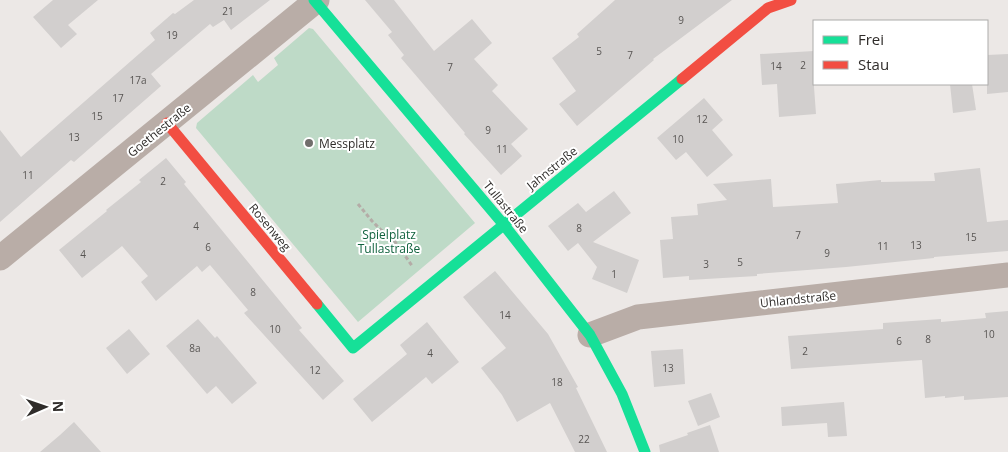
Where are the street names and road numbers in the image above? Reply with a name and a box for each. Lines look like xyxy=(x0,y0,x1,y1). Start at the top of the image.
street label: Goethestraße xyxy=(124,99,194,161)
street label: Jahnstraße xyxy=(522,142,581,194)
street label: Tullastraße xyxy=(480,177,532,237)
street label: Rosenweg xyxy=(245,200,295,255)
street label: Uhlandstraße xyxy=(759,287,837,311)

